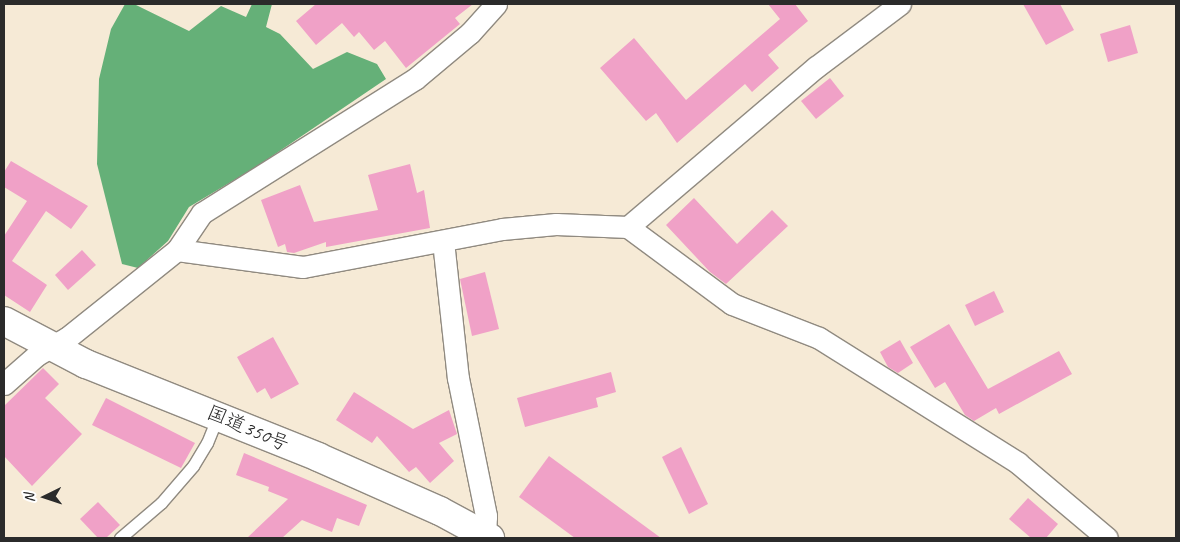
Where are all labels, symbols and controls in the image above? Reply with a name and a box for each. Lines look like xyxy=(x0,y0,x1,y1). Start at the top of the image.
street label: 国道350号 xyxy=(203,400,293,456)
north arrow xyxy=(20,472,70,522)
text: N xyxy=(21,493,38,503)

